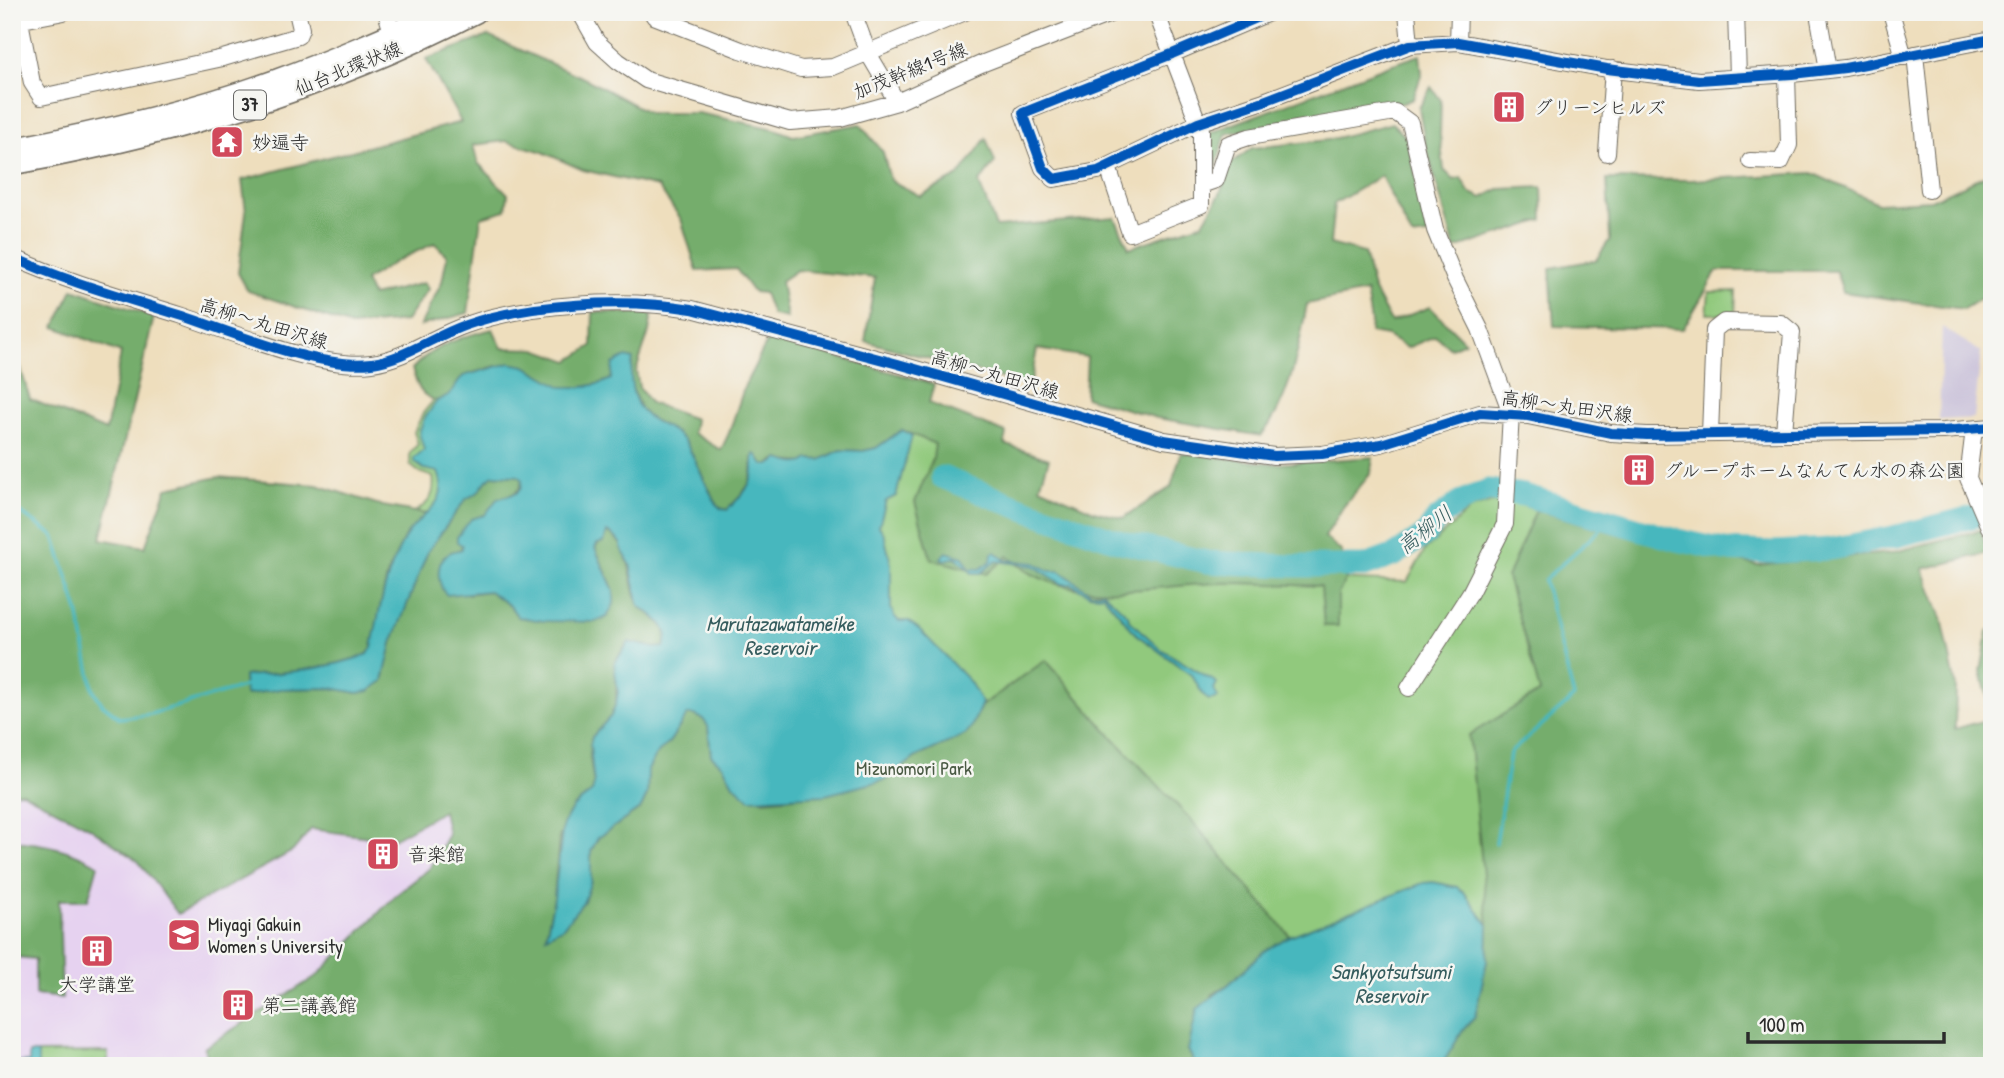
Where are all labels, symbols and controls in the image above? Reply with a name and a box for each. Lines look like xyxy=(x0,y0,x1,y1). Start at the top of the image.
street label: 仙台北環状線 xyxy=(290,35,406,101)
street label: 加茂幹線1号線 xyxy=(849,35,971,105)
building icon: グリーンヒルズ xyxy=(1490,88,1528,126)
road number: 37 xyxy=(234,90,266,120)
place label: グリーンヒルズ xyxy=(1534,94,1665,120)
temple icon: 妙遍寺 xyxy=(208,123,246,161)
place label: 妙遍寺 xyxy=(252,129,309,155)
street label: 高柳～丸田沢線 xyxy=(197,291,331,355)
street label: 高柳～丸田沢線 xyxy=(927,343,1063,405)
street label: 高柳～丸田沢線 xyxy=(1499,384,1635,428)
building icon: グループホームなんてん水の森公園 xyxy=(1620,451,1658,489)
place label: グループホームなんてん水の森公園 xyxy=(1664,457,1965,483)
water label: 高柳川 xyxy=(1391,499,1458,560)
water label: Marutazawatameike Reservoir xyxy=(706,609,855,662)
park label: Mizunomori Park xyxy=(856,755,972,781)
building icon: 音楽館 xyxy=(364,835,402,873)
place label: 音楽館 xyxy=(408,841,465,867)
place label: Miyagi Gakuin Women's University xyxy=(208,911,343,959)
school or university icon: Miyagi Gakuin Women's University xyxy=(165,916,203,954)
building icon: 大学講堂 xyxy=(78,932,116,970)
water label: Sankyotsutsumi Reservoir xyxy=(1331,957,1453,1010)
place label: 大学講堂 xyxy=(59,971,135,997)
building icon: 第二講義館 xyxy=(219,986,257,1024)
place label: 第二講義館 xyxy=(262,992,357,1018)
scale bar xyxy=(1748,1001,1944,1045)
text: 100 m xyxy=(1759,1010,1805,1039)

